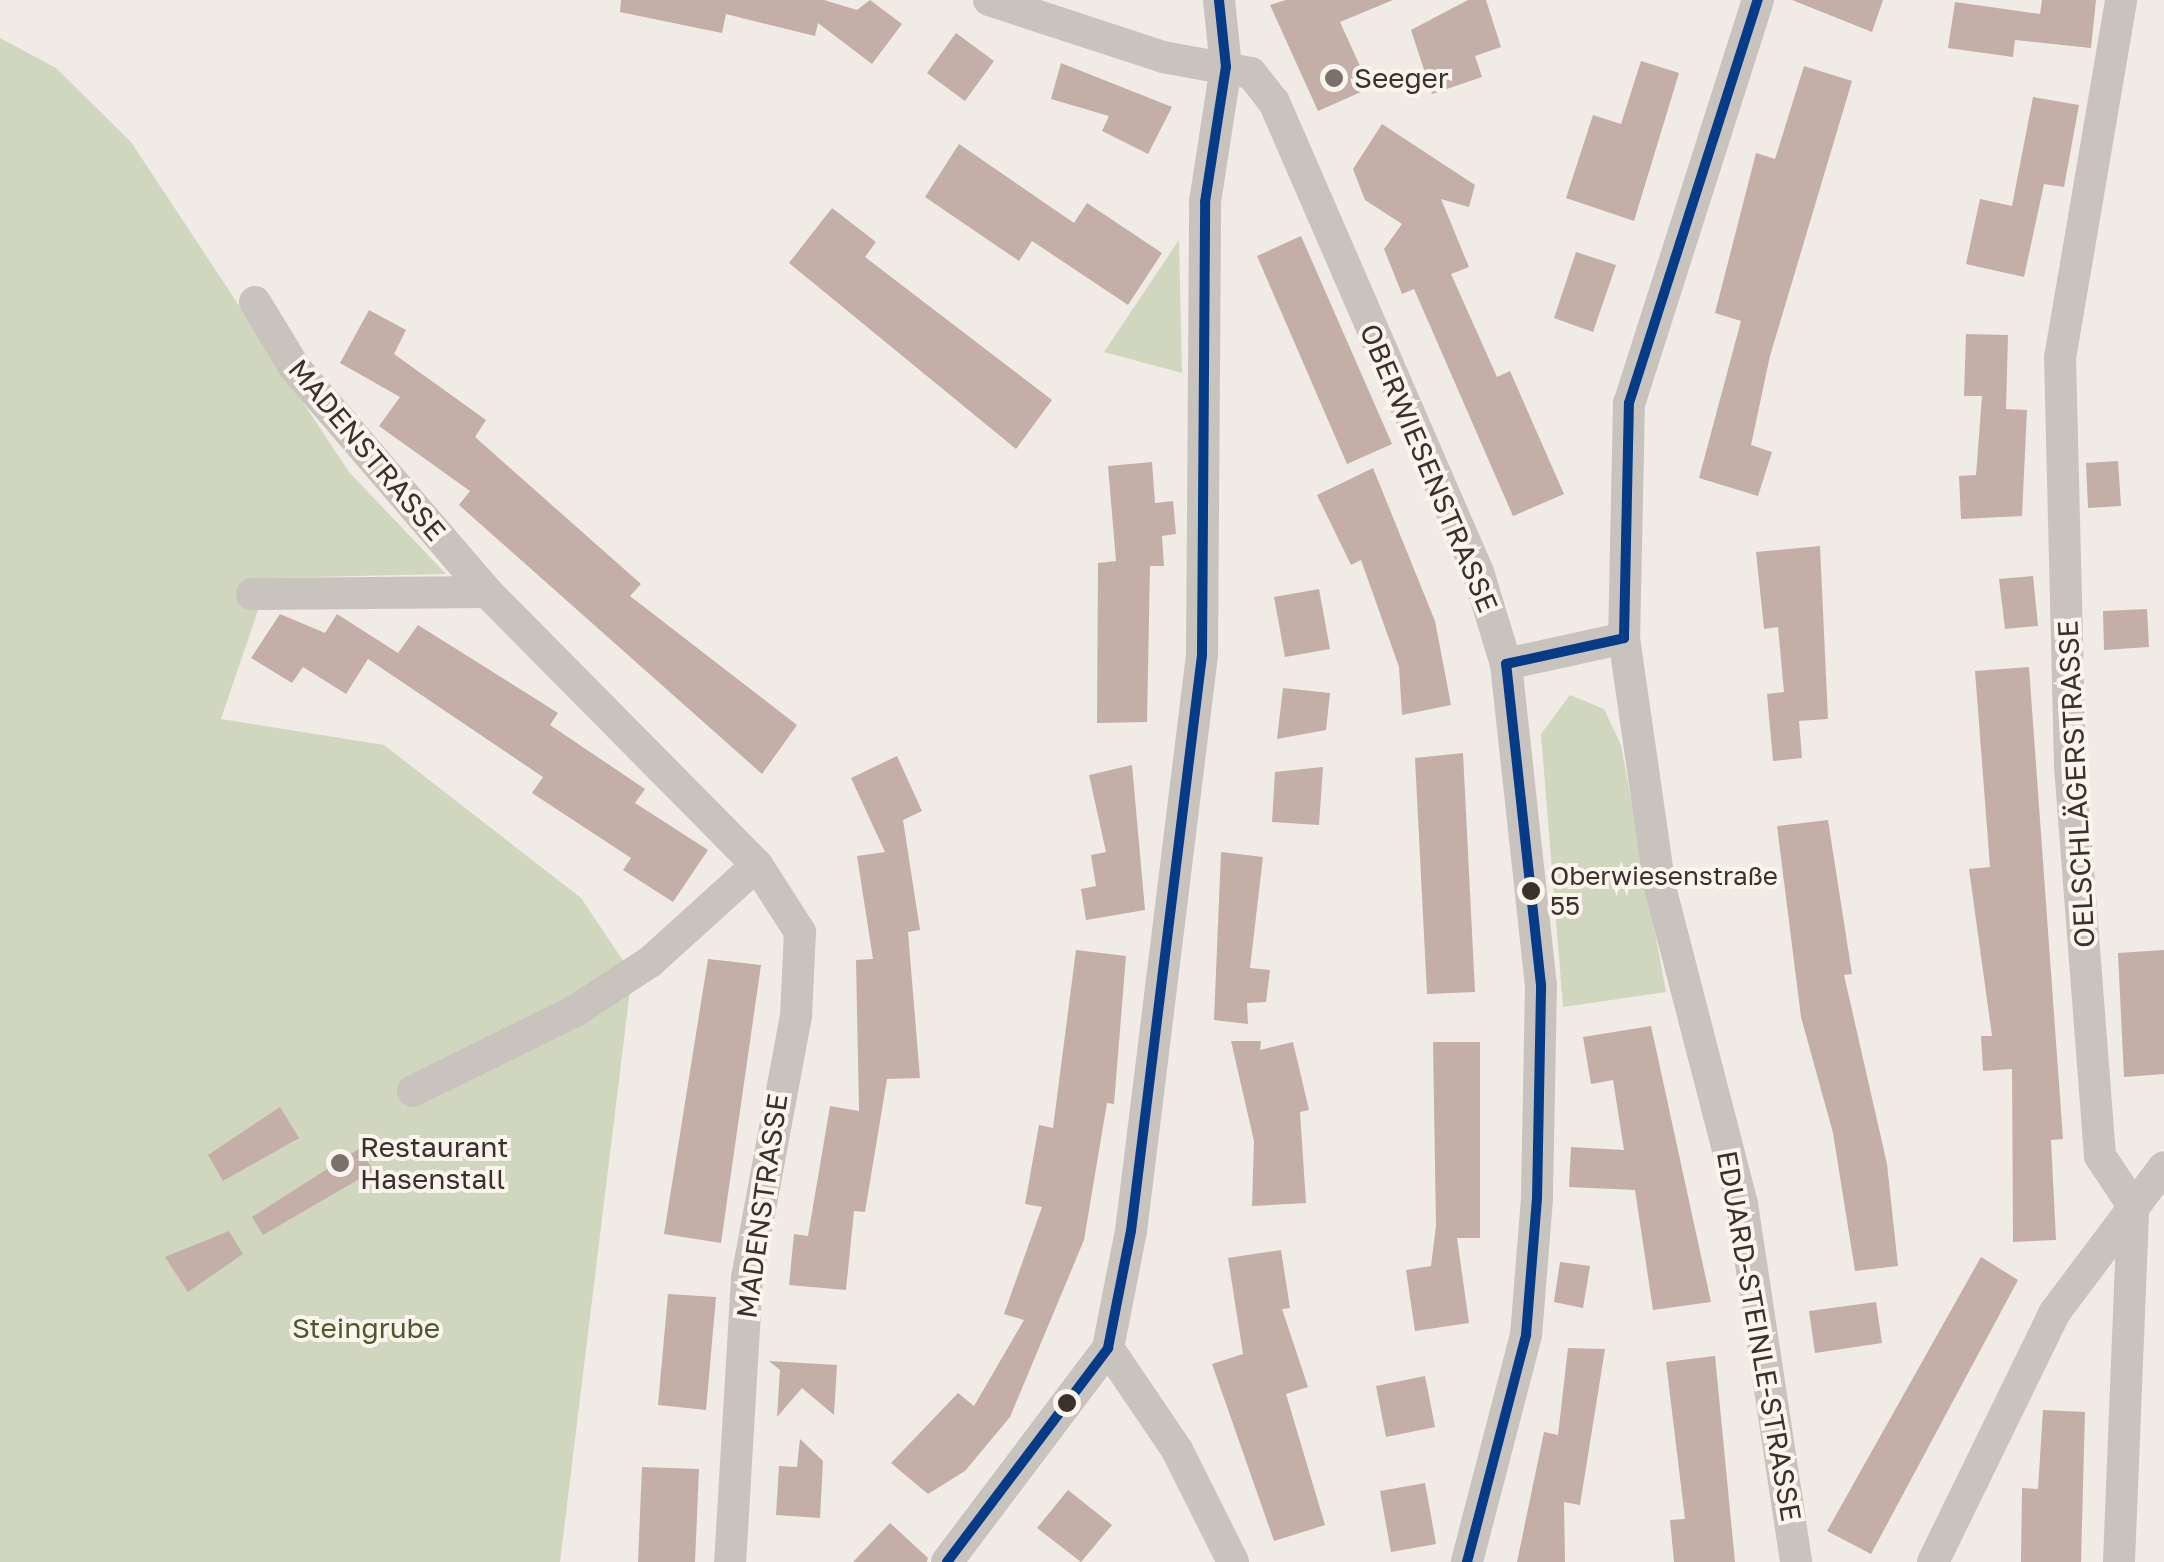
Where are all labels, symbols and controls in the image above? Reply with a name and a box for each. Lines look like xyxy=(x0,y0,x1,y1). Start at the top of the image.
place label: Seeger xyxy=(1354,61,1449,95)
marker: Seeger xyxy=(1323,67,1345,89)
street label: OBERWIESENSTRASSE xyxy=(1353,319,1505,617)
street label: MADENSTRASSE xyxy=(281,353,453,547)
street label: OELSCHLÄGERSTRASSE xyxy=(2051,619,2101,949)
place label: Oberwiesenstraße 55 xyxy=(1550,860,1778,921)
marker: Oberwiesenstraße 55 xyxy=(1521,881,1541,901)
street label: MADENSTRASSE xyxy=(730,1092,794,1320)
place label: Restaurant Hasenstall xyxy=(360,1130,508,1196)
street label: EDUARD-STEINLE-STRASSE xyxy=(1710,1148,1808,1524)
marker: Restaurant Hasenstall xyxy=(329,1152,351,1174)
park label: Steingrube xyxy=(292,1311,440,1345)
unlabelled marker xyxy=(1057,1393,1077,1413)

